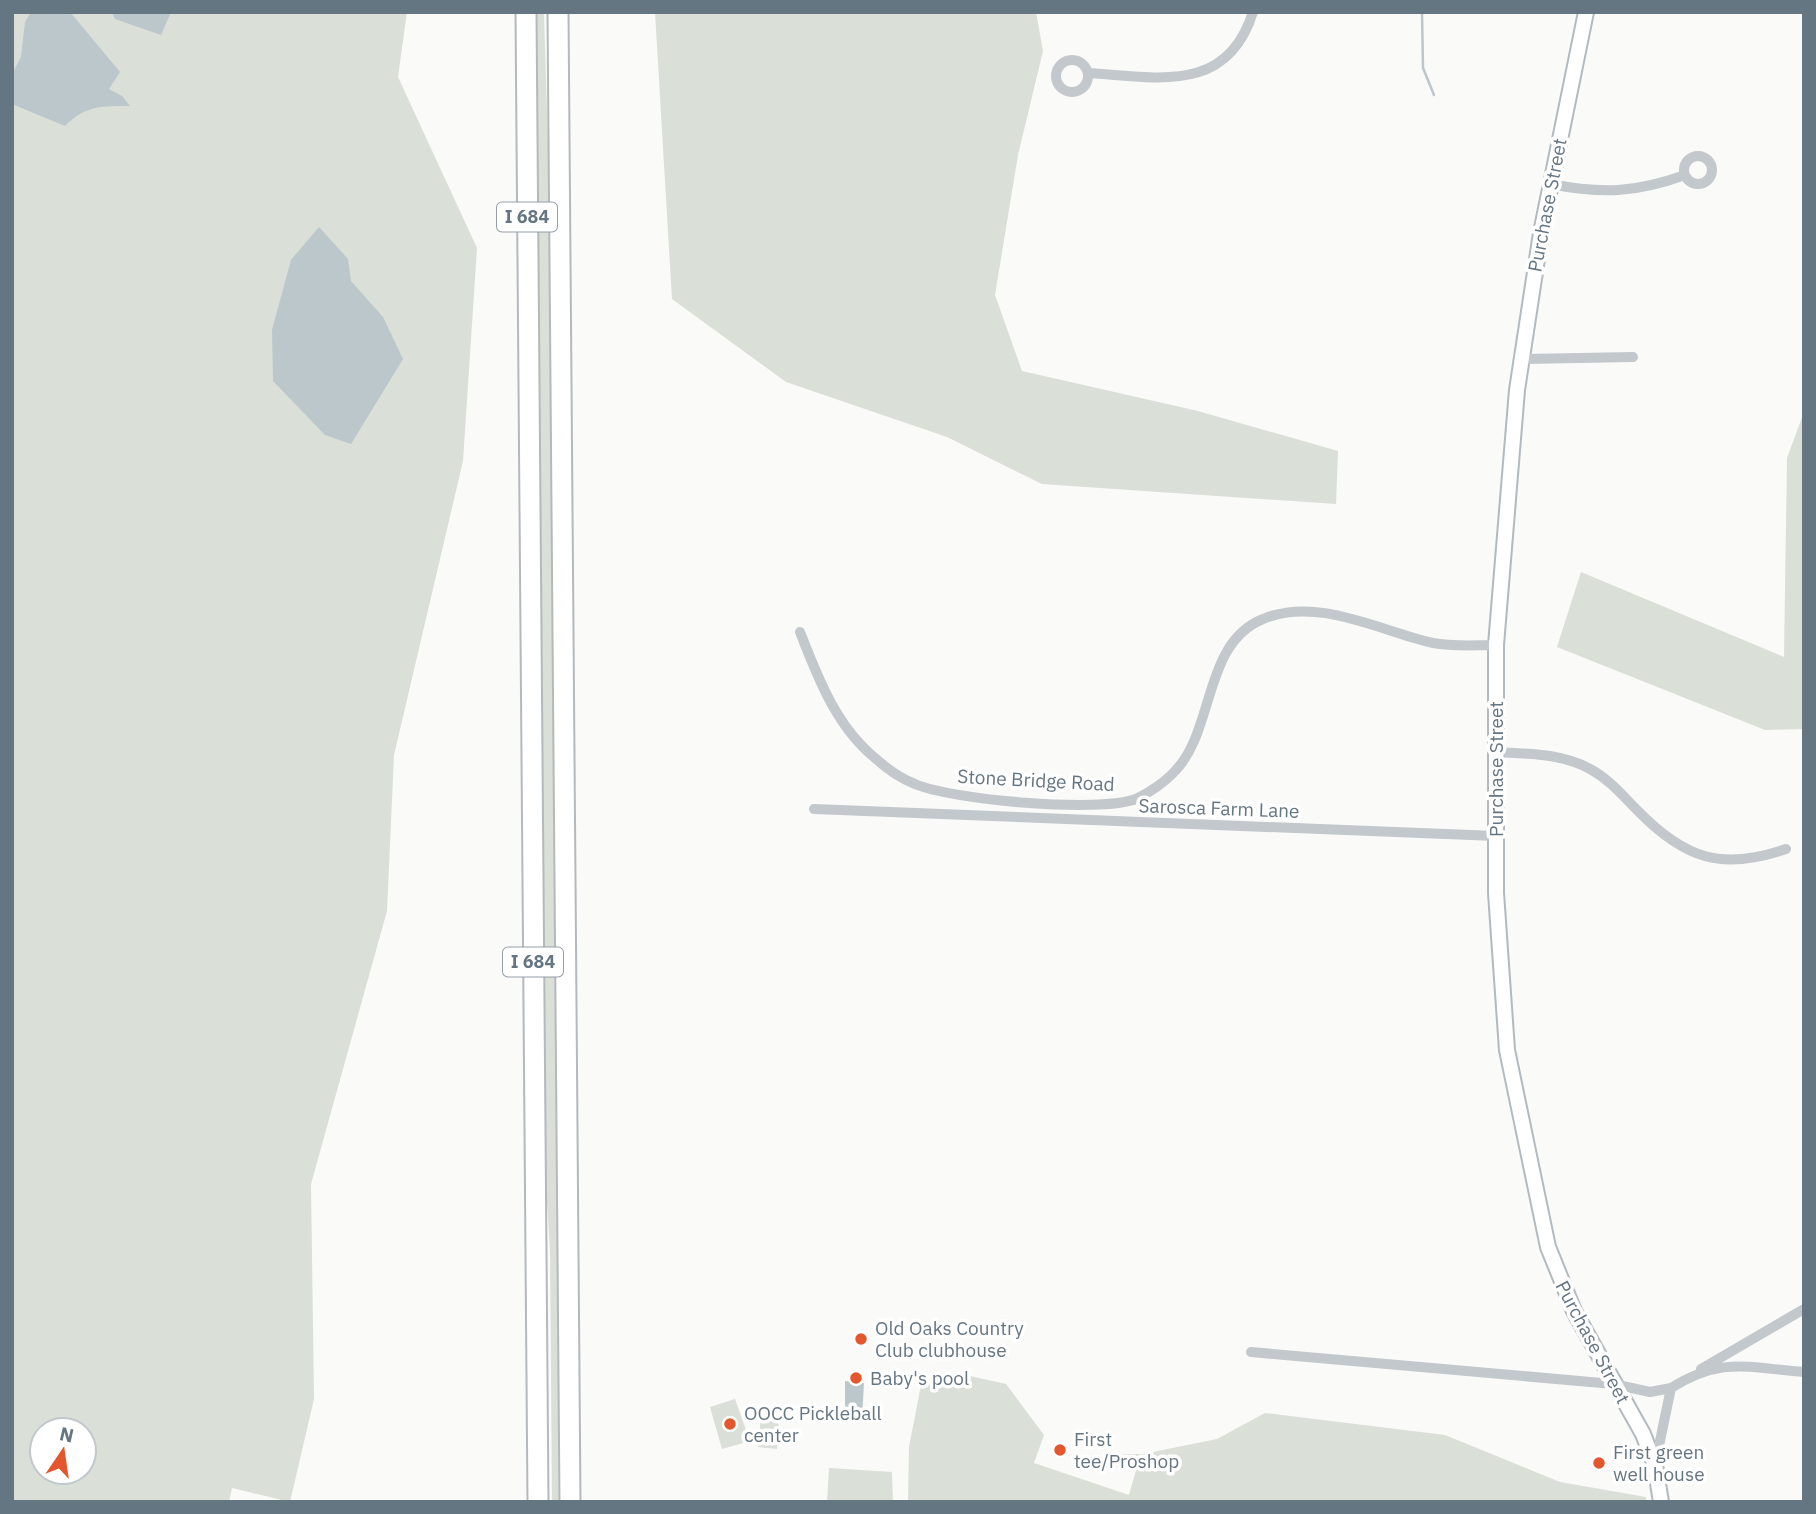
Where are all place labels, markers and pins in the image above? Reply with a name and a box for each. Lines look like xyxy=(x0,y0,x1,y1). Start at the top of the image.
place label: Old Oaks Country Club clubhouse xyxy=(875,1316,1024,1362)
marker: Old Oaks Country Club clubhouse xyxy=(853,1331,869,1347)
place label: Baby's pool xyxy=(870,1366,969,1390)
marker: Baby's pool xyxy=(848,1370,864,1386)
place label: OOCC Pickleball center xyxy=(744,1401,882,1447)
marker: OOCC Pickleball center xyxy=(722,1416,738,1432)
place label: First tee/Proshop xyxy=(1074,1427,1179,1473)
place label: First green well house xyxy=(1613,1440,1705,1486)
marker: First tee/Proshop xyxy=(1052,1442,1068,1458)
marker: First green well house xyxy=(1591,1455,1607,1471)

